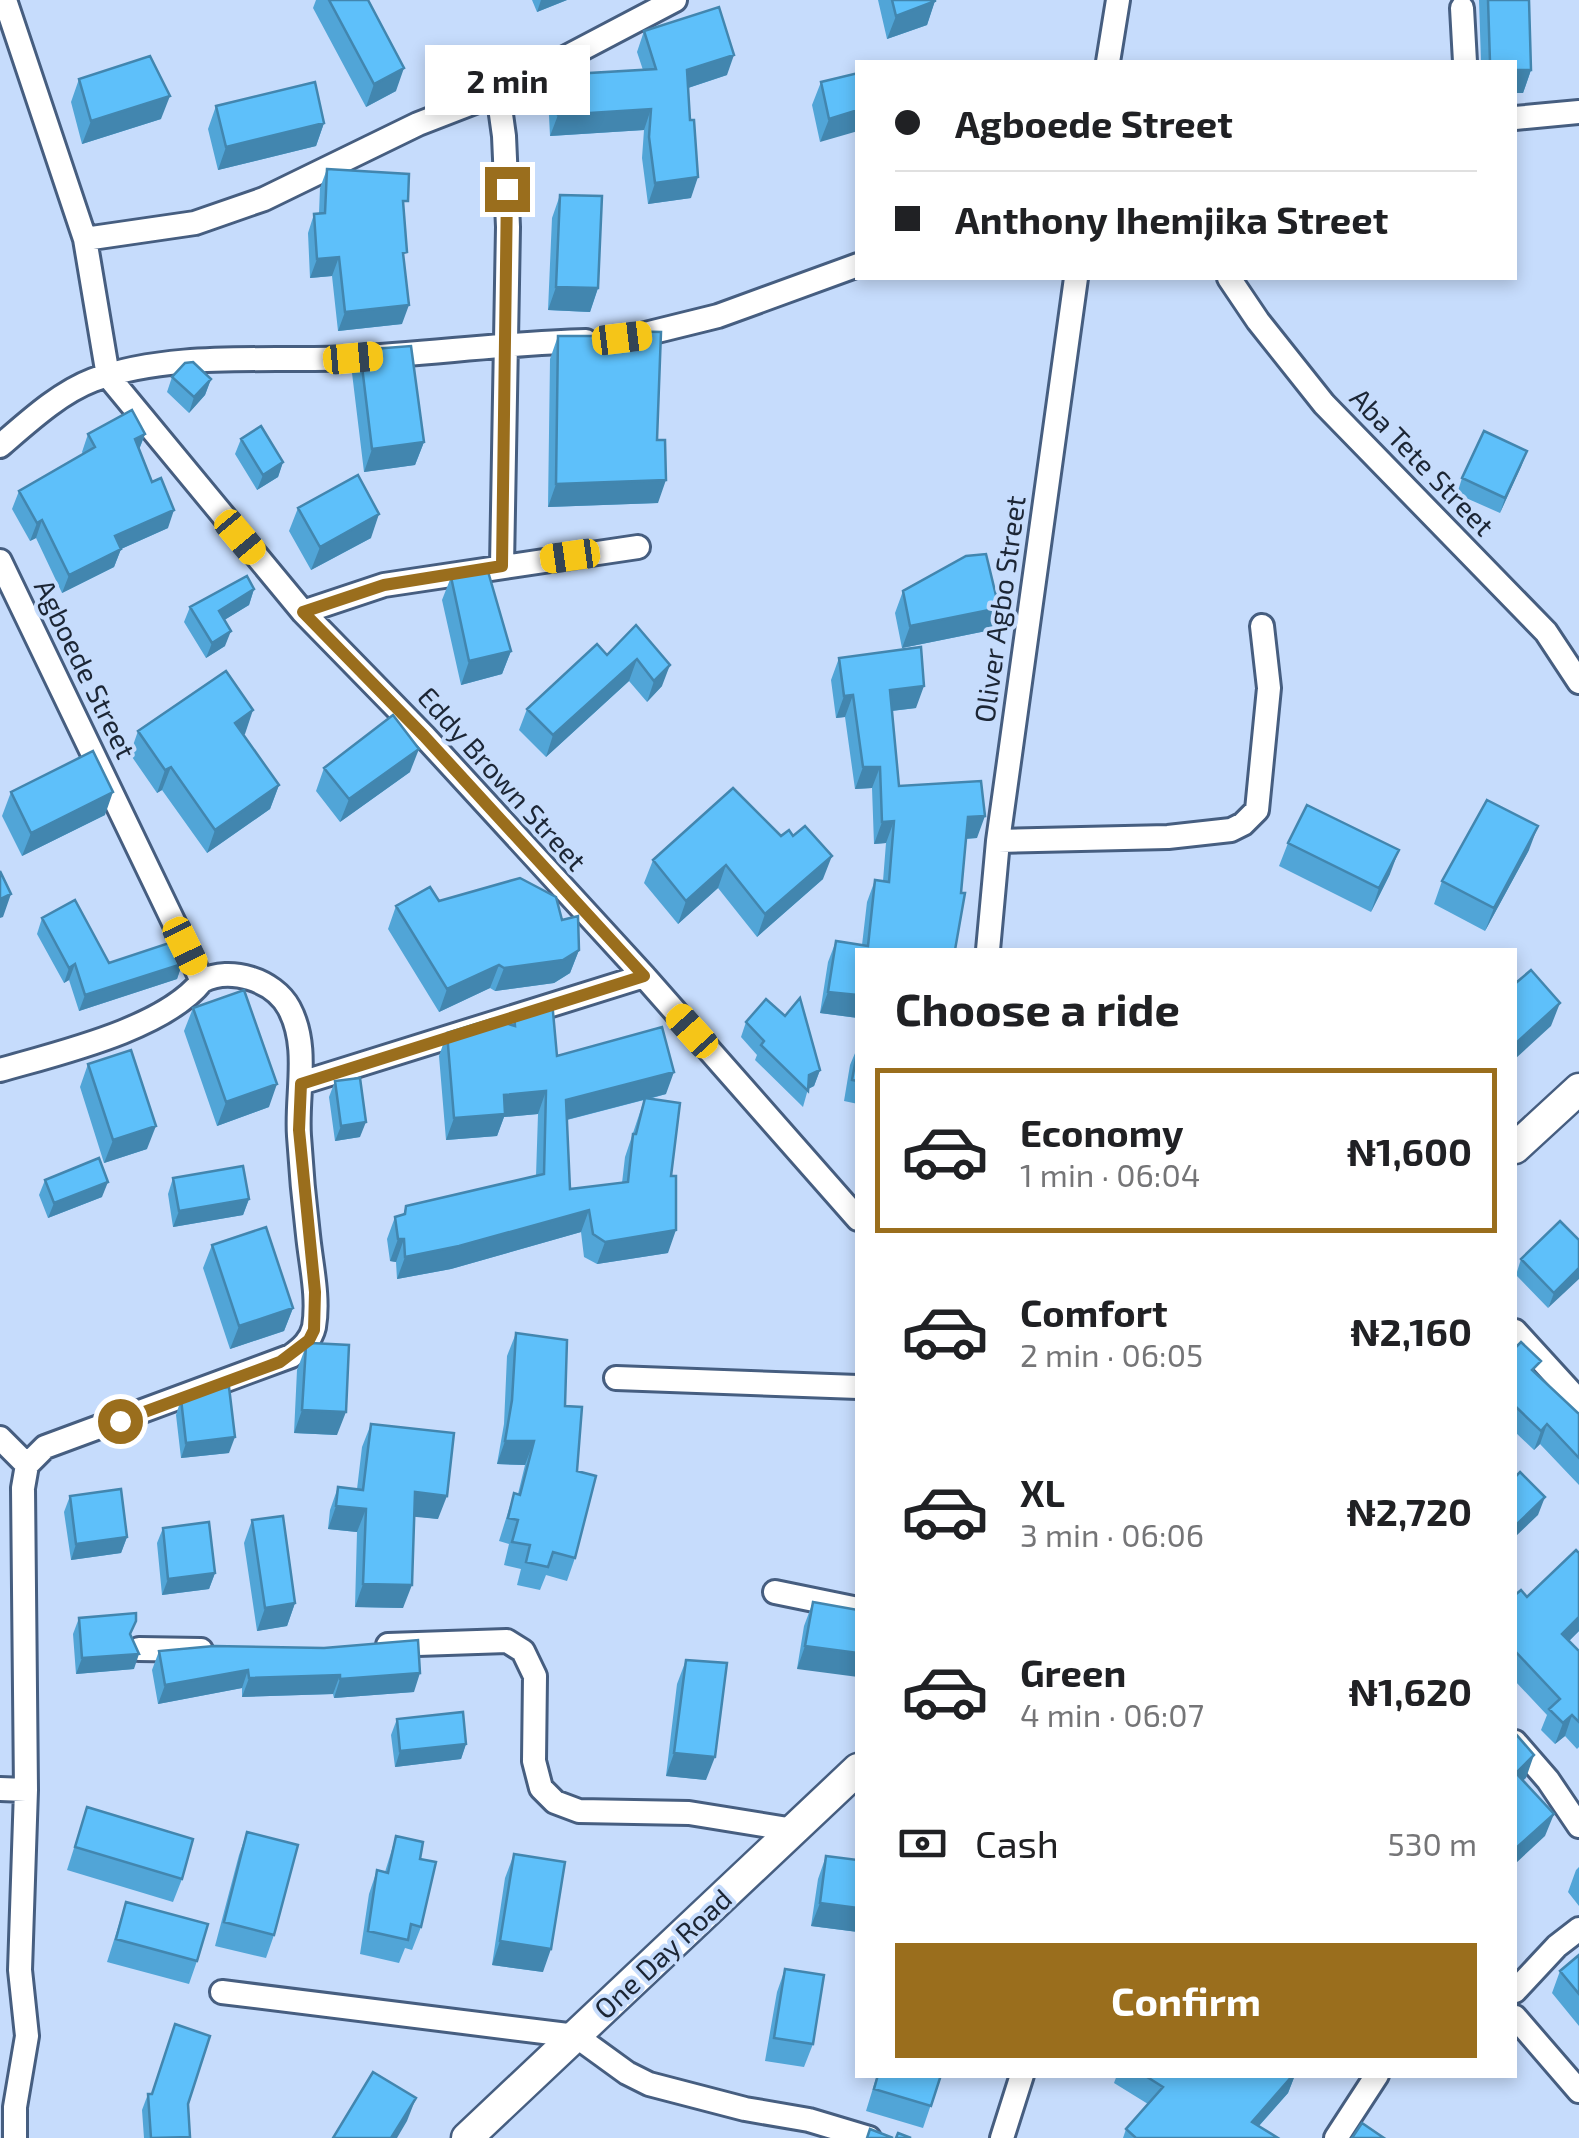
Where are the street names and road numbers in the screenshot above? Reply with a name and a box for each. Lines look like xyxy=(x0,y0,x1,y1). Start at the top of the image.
street label: Aba Tete Street xyxy=(1344,380,1502,542)
street label: Oliver Agbo Street xyxy=(966,493,1032,725)
street label: Agboede Street xyxy=(28,573,144,764)
street label: Eddy Brown Street xyxy=(411,679,594,877)
street label: One Day Road xyxy=(587,1881,738,2025)

